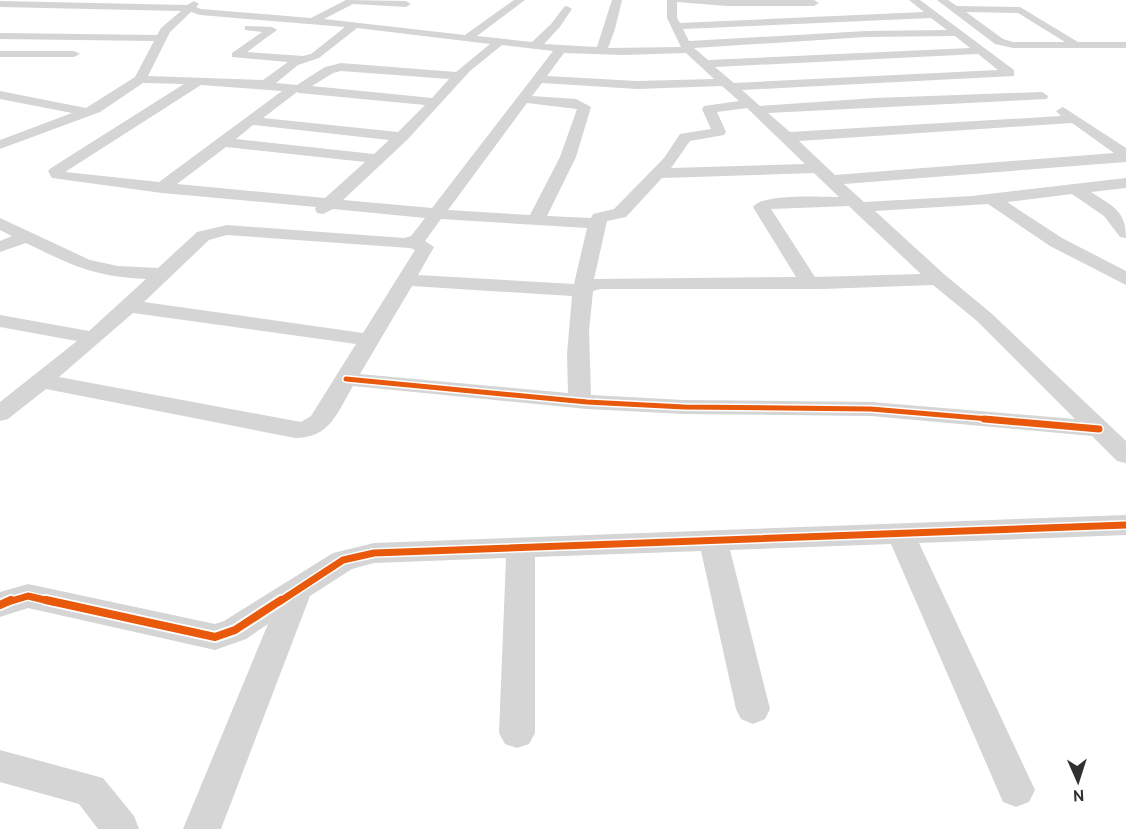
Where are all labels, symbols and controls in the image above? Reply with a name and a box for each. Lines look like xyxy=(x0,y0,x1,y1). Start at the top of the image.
north arrow xyxy=(1048,751,1108,811)
text: N xyxy=(1073,786,1085,805)

